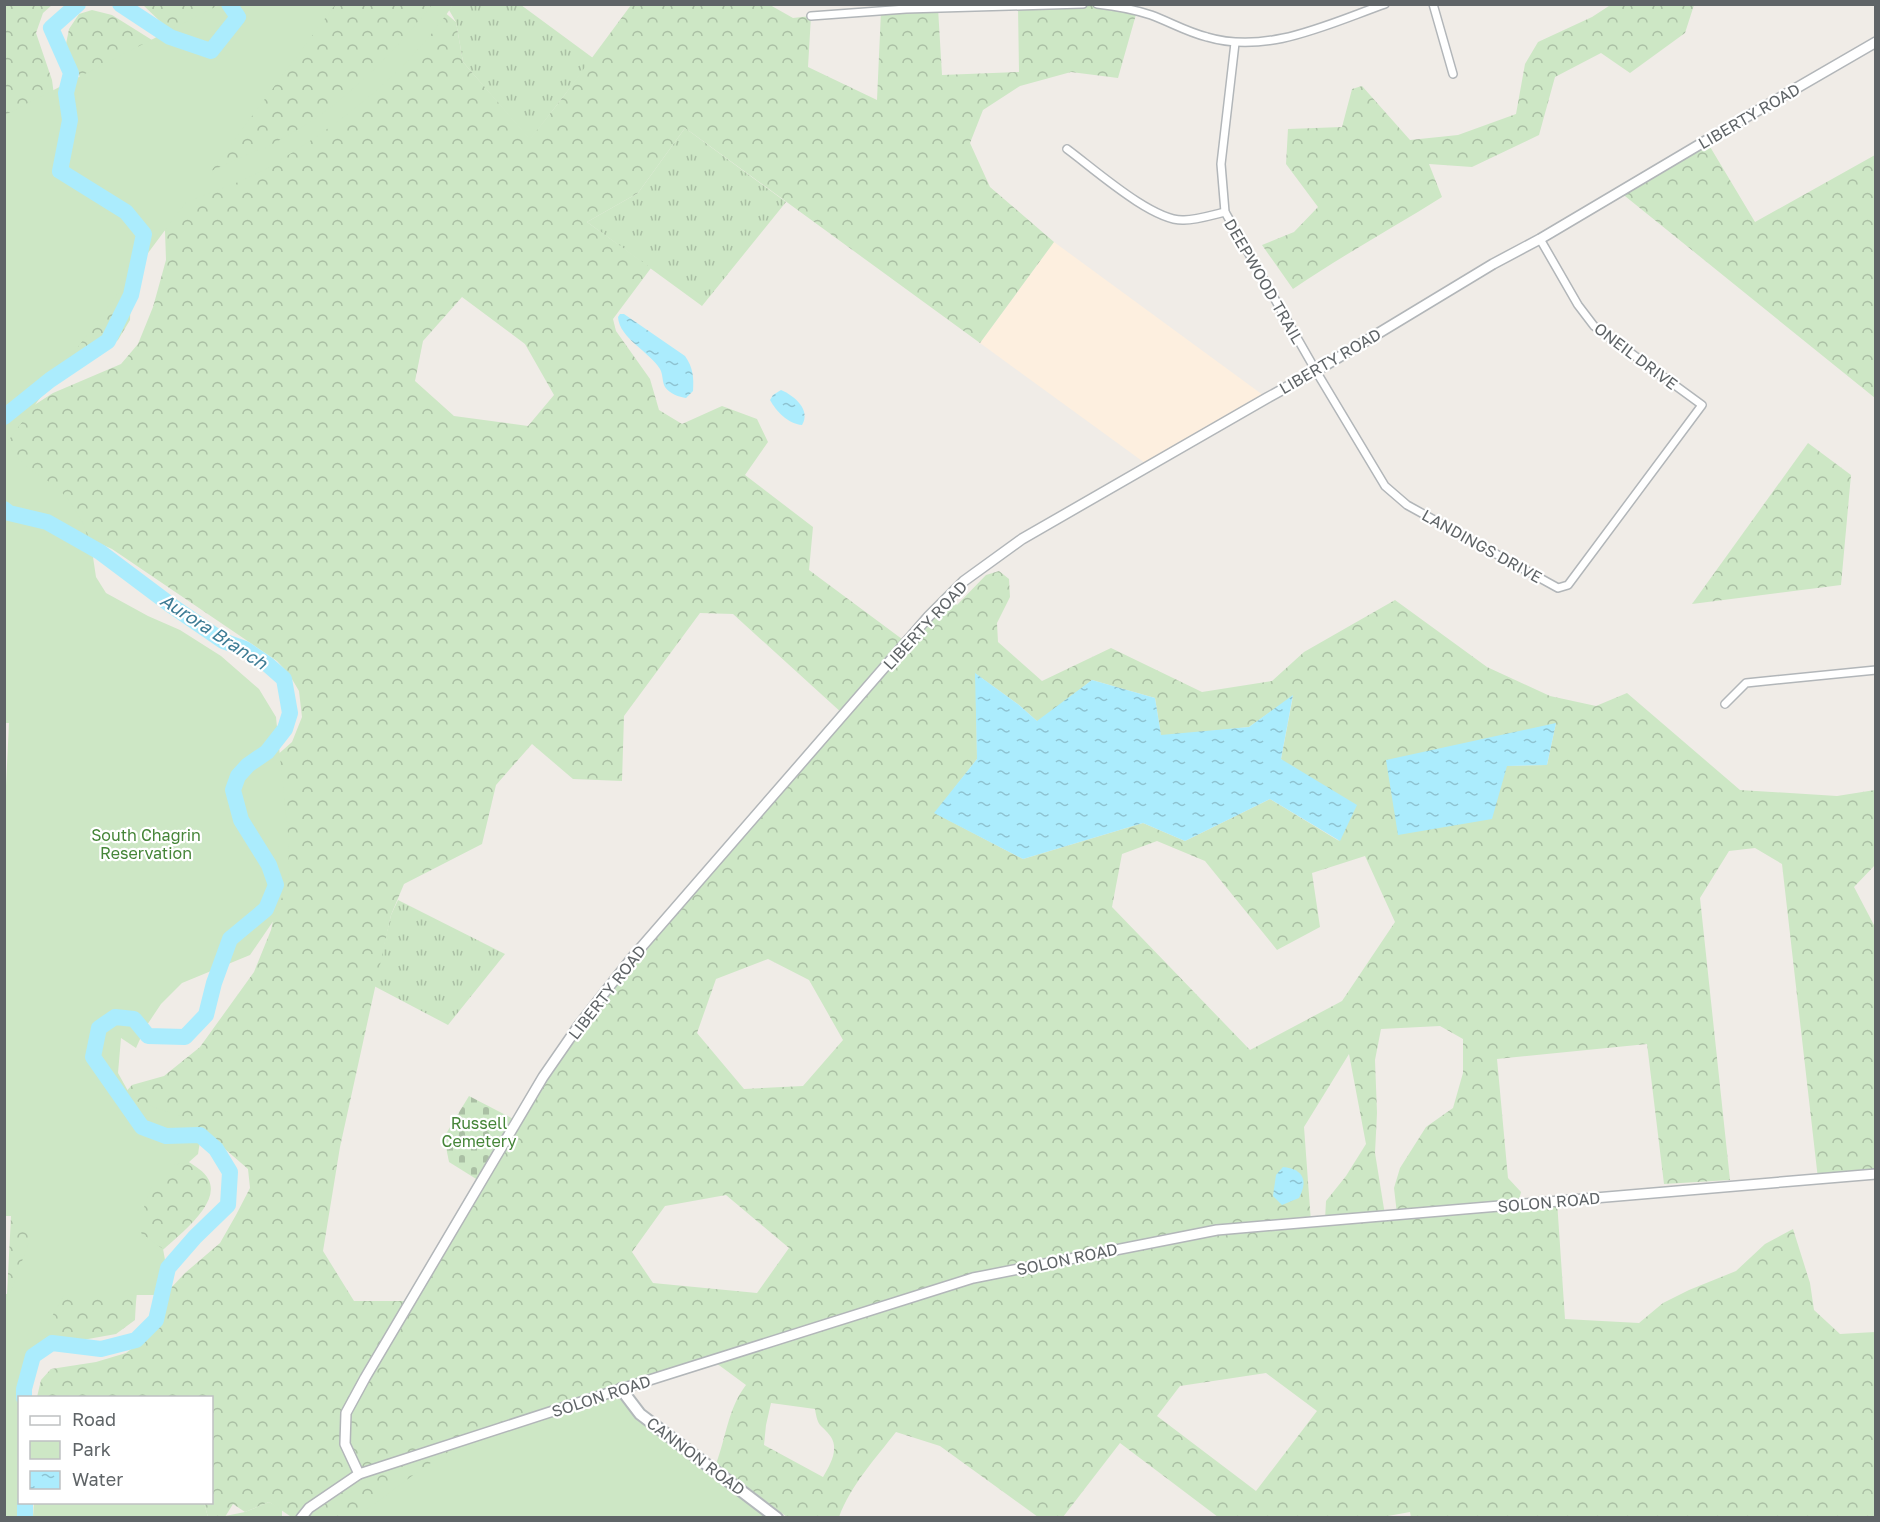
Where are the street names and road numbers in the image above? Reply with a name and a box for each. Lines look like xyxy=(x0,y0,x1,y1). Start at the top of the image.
street label: LIBERTY ROAD xyxy=(1695,79,1803,153)
street label: DEEPWOOD TRAIL xyxy=(1220,215,1308,347)
street label: ONEIL DRIVE xyxy=(1590,318,1682,394)
street label: LIBERTY ROAD xyxy=(1276,324,1384,398)
street label: LANDINGS DRIVE xyxy=(1419,505,1545,587)
street label: LIBERTY ROAD xyxy=(879,576,971,674)
street label: LIBERTY ROAD xyxy=(564,941,650,1043)
street label: SOLON ROAD xyxy=(1497,1188,1601,1216)
street label: SOLON ROAD xyxy=(1015,1239,1119,1279)
street label: SOLON ROAD xyxy=(549,1371,653,1421)
street label: CANNON ROAD xyxy=(643,1413,749,1499)

